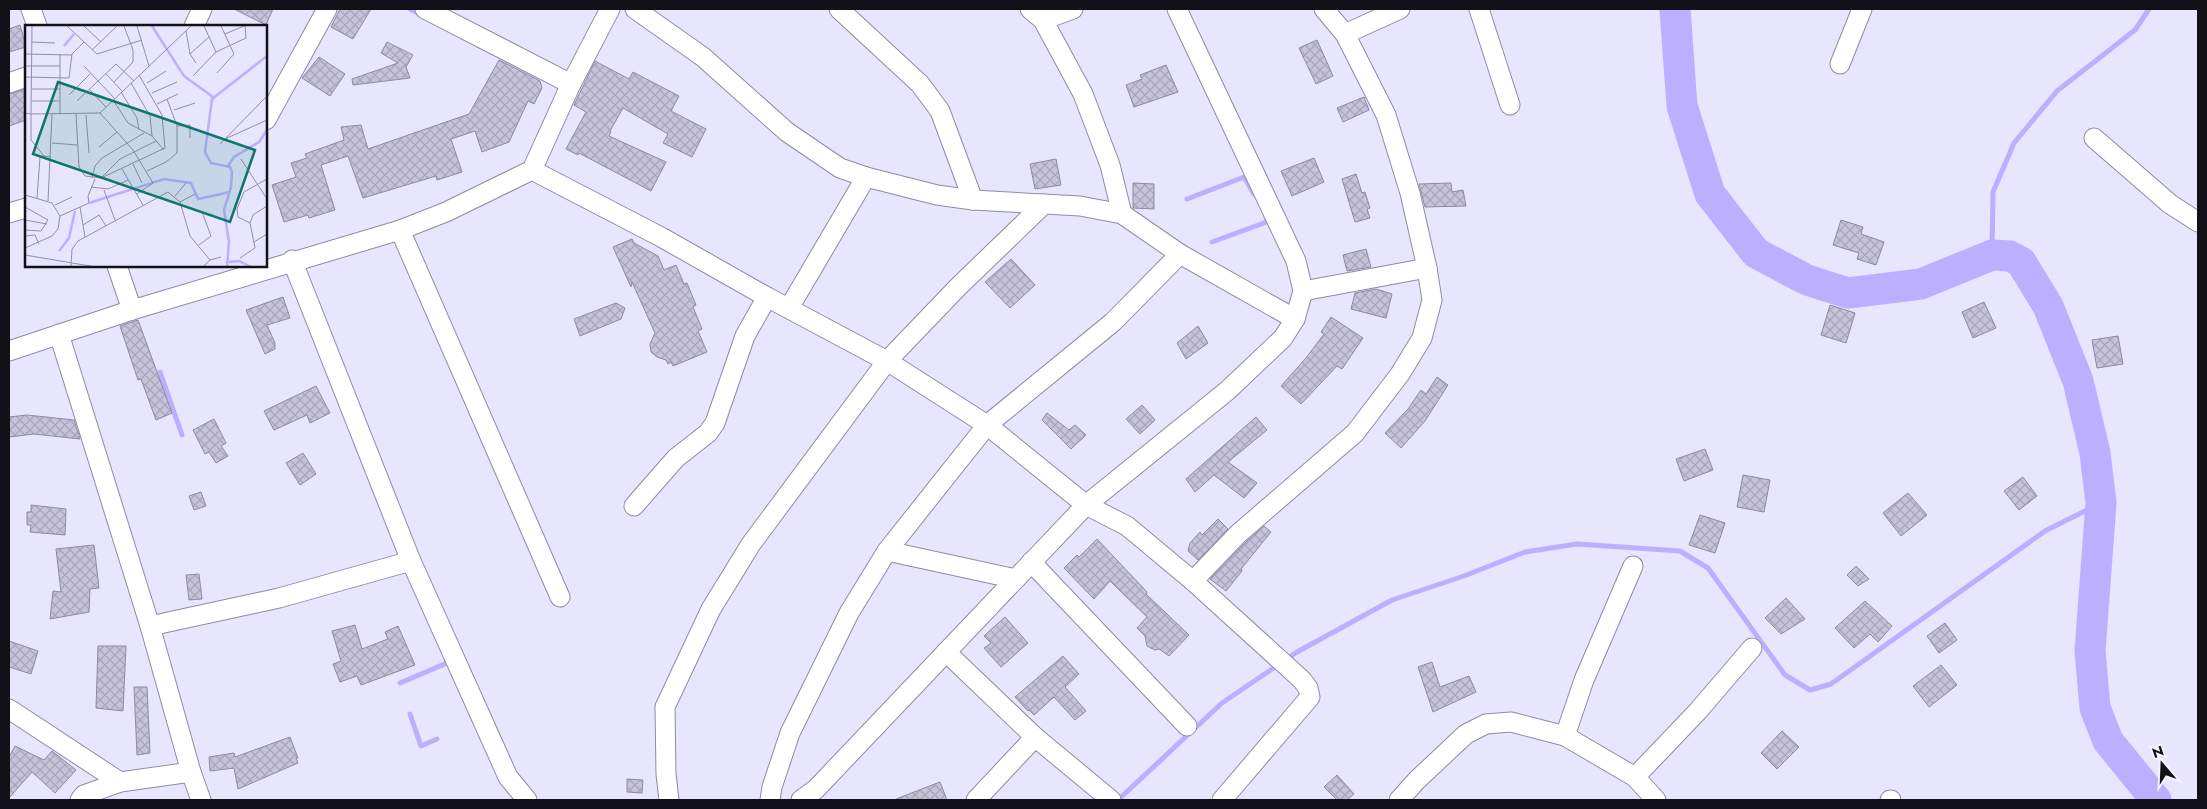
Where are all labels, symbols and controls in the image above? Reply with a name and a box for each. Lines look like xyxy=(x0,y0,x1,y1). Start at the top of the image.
inset map xyxy=(25,25,268,268)
north arrow xyxy=(2137,739,2187,789)
text: N xyxy=(2149,740,2166,763)

